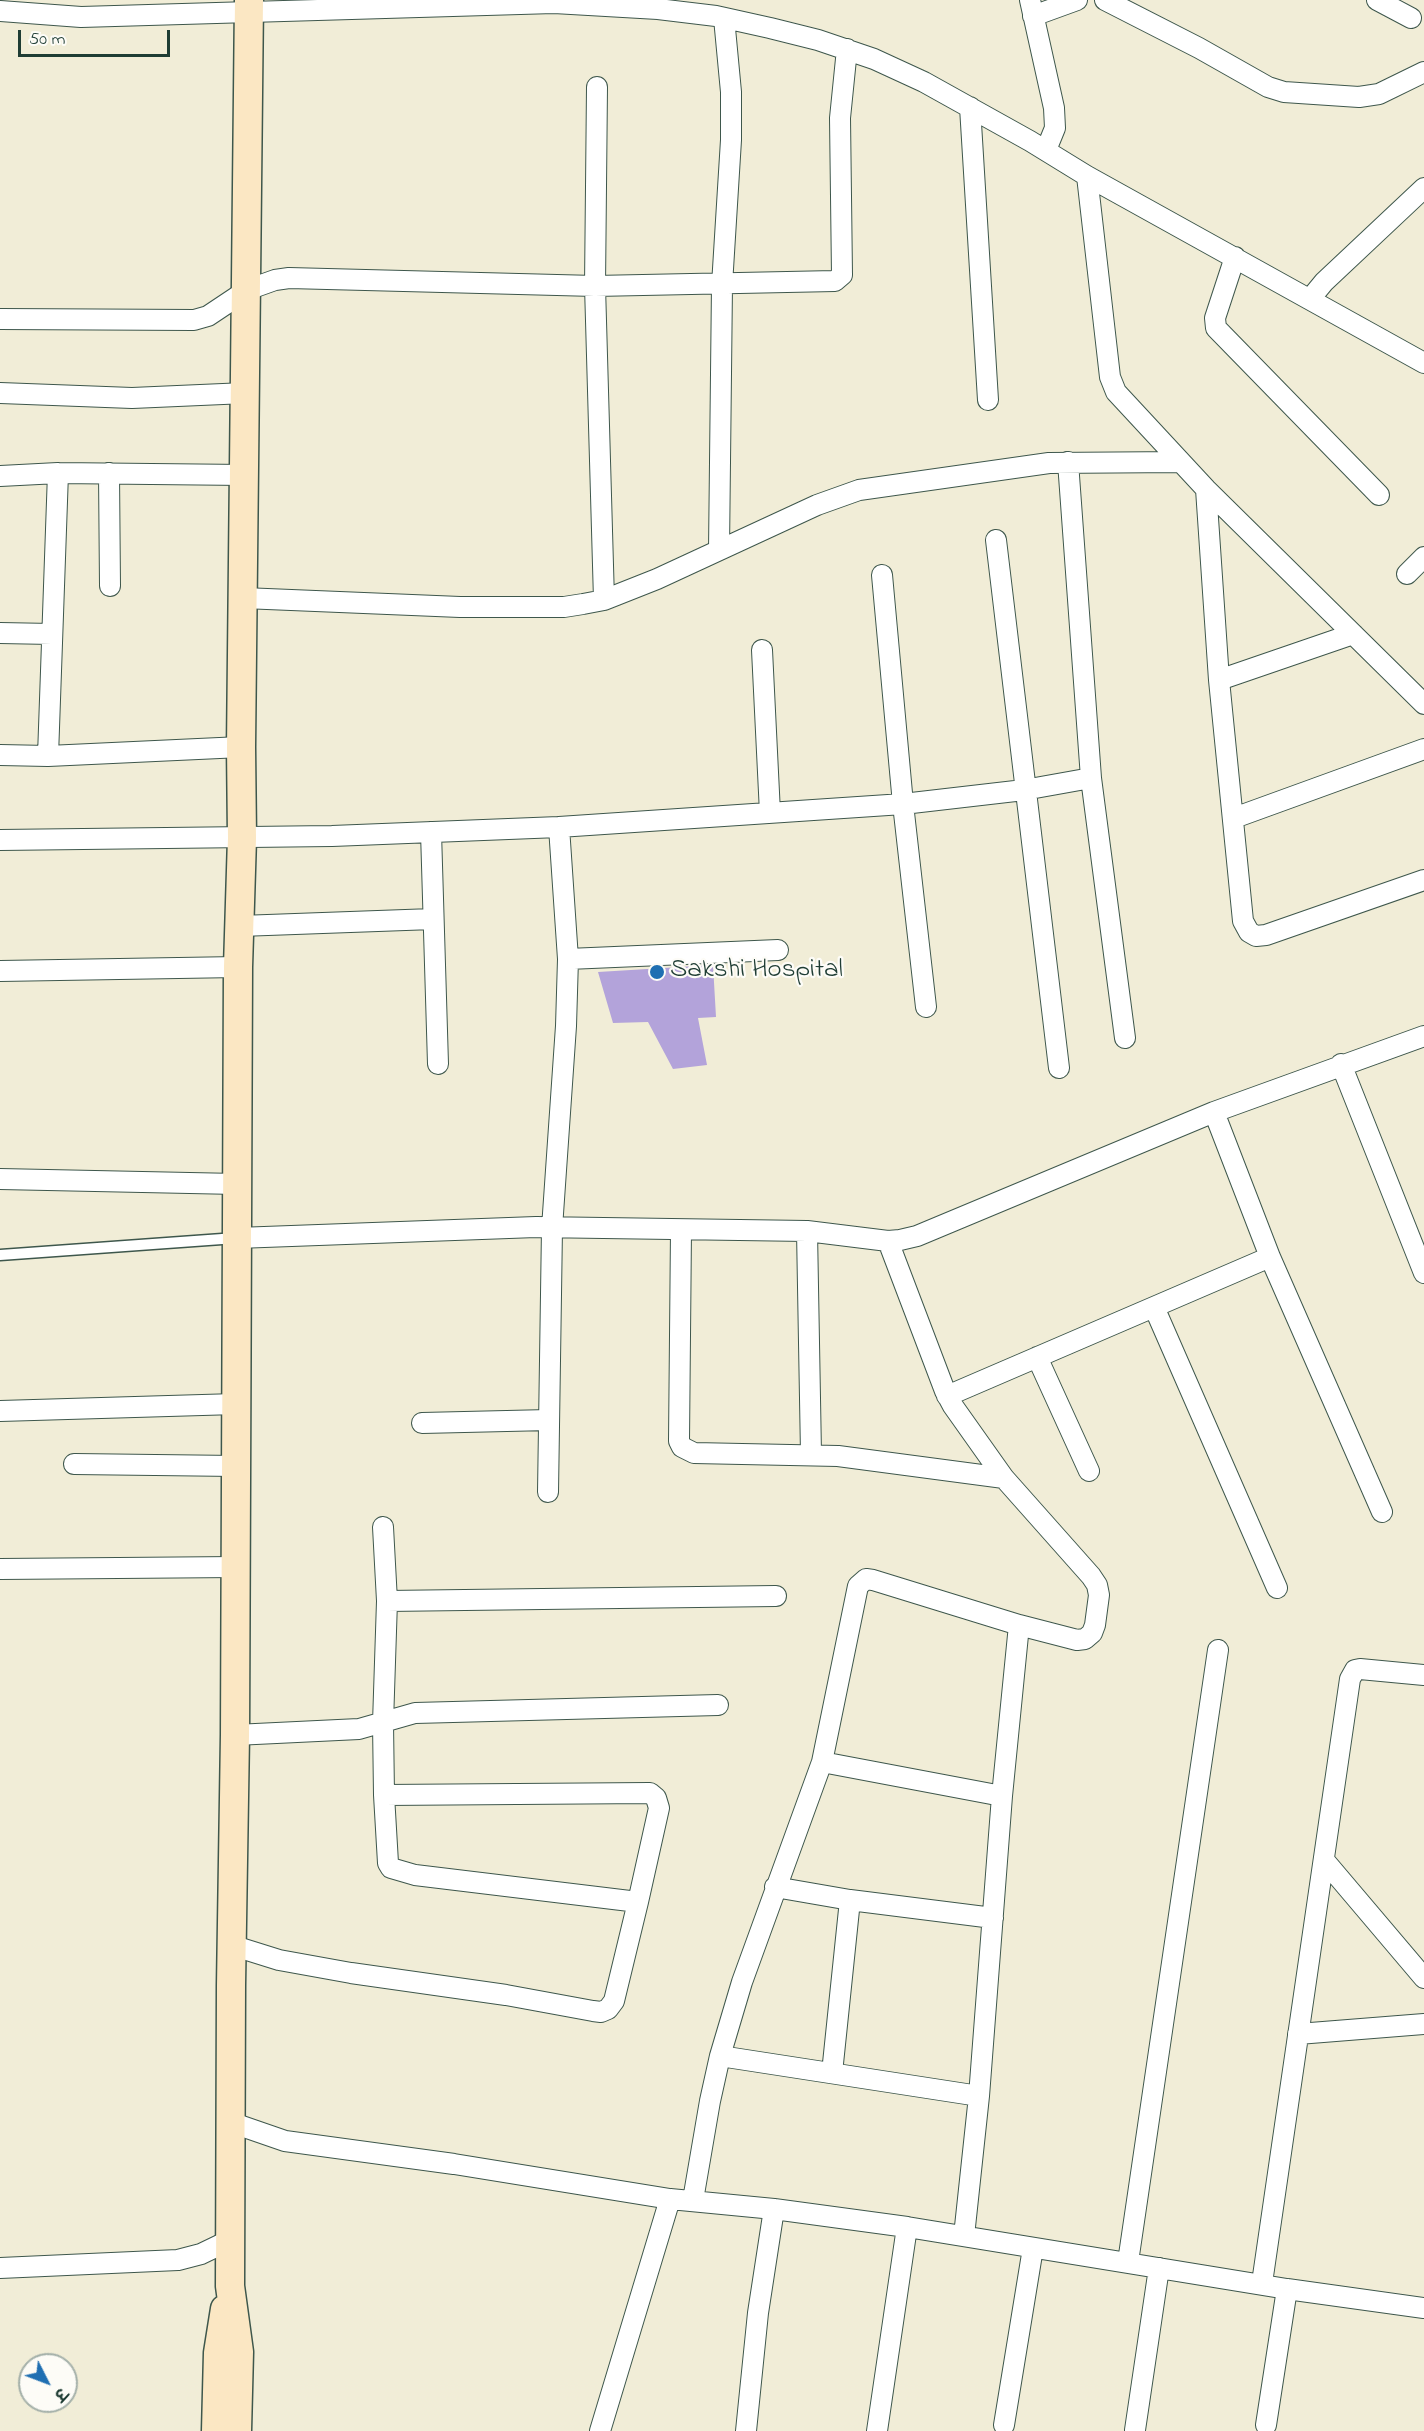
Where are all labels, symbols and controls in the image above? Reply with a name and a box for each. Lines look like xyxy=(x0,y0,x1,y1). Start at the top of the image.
scale bar xyxy=(21,18,172,56)
text: 50 m xyxy=(29,27,66,53)
place label: Sakshi Hospital xyxy=(670,956,843,988)
marker: Sakshi Hospital xyxy=(648,963,666,981)
north arrow xyxy=(18,2353,78,2413)
text: उ xyxy=(47,2382,72,2406)

